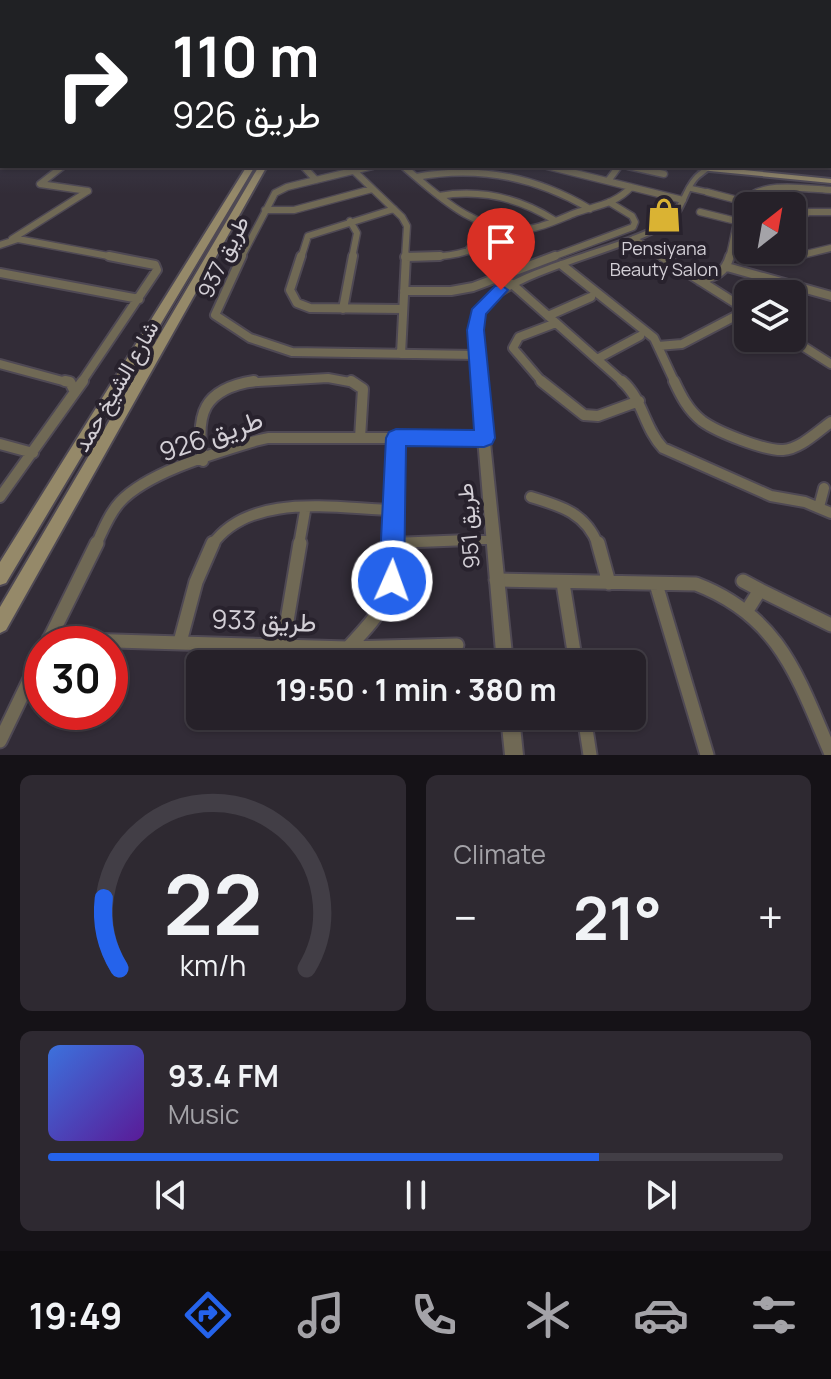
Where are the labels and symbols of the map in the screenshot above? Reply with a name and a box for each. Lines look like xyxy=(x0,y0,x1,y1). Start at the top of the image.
north arrow xyxy=(734,192,806,264)
shop icon: Pensiyana Beauty Salon xyxy=(645,196,683,234)
pin xyxy=(467,208,535,290)
street label: طريق 937 xyxy=(190,211,256,303)
place label: Pensiyana Beauty Salon xyxy=(610,236,718,281)
street label: شارع الشيخ حمد xyxy=(66,315,166,457)
street label: طريق 926 xyxy=(154,401,267,470)
street label: طريق 951 xyxy=(449,482,487,570)
position arrow xyxy=(350,539,434,623)
street label: طريق 933 xyxy=(211,600,317,640)
speed limit sign: 30 xyxy=(24,626,128,730)

